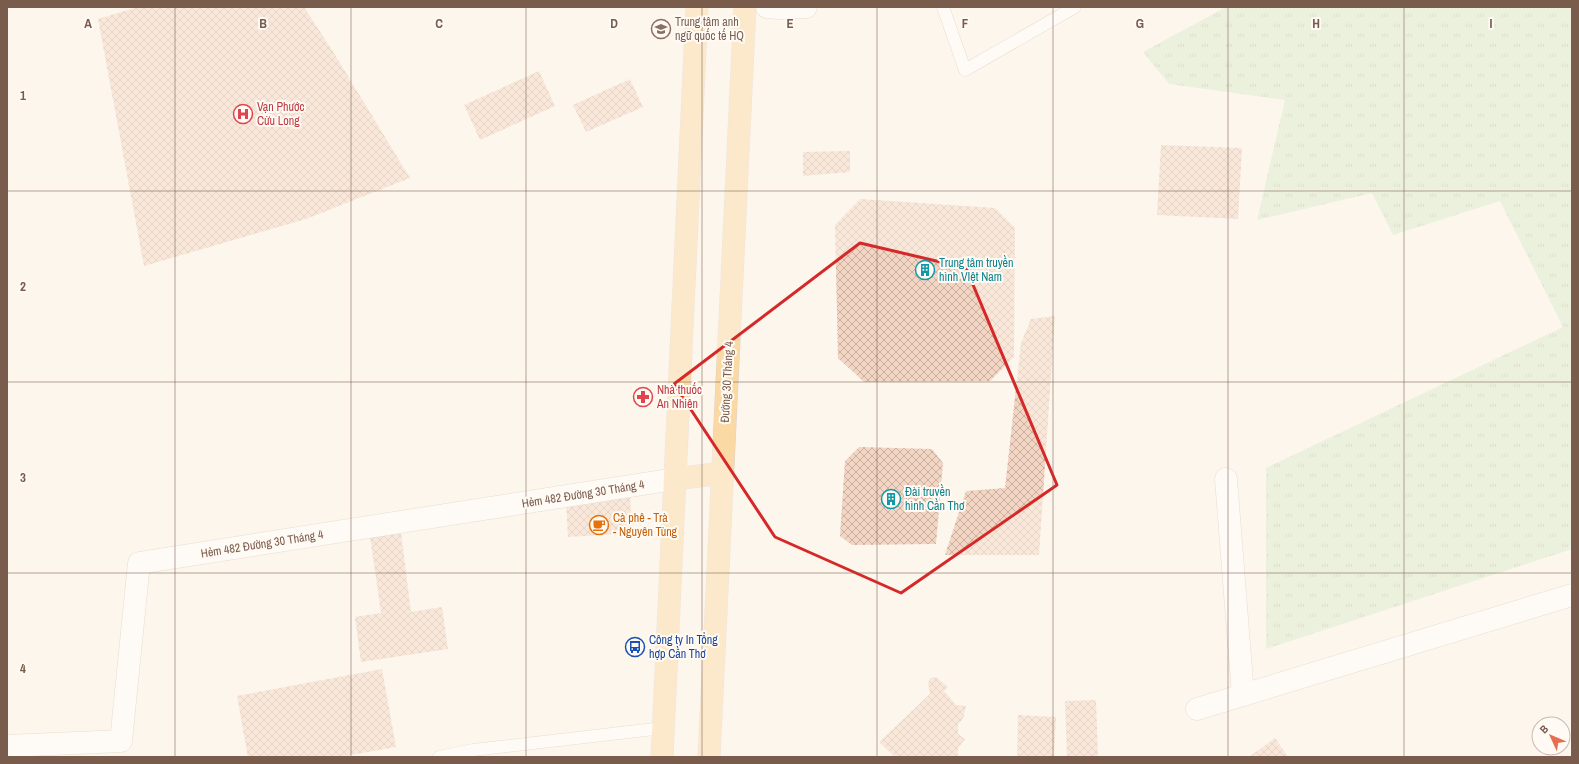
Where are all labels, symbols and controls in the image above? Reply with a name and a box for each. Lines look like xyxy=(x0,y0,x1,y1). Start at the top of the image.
place label: Trung tâm anh ngữ quốc tế HQ xyxy=(675,14,744,44)
text: A xyxy=(84,15,92,32)
text: B xyxy=(259,15,267,32)
text: C xyxy=(435,15,443,32)
text: D xyxy=(610,15,618,32)
text: E xyxy=(786,15,794,32)
text: F xyxy=(962,15,969,32)
text: G xyxy=(1136,15,1144,32)
text: H xyxy=(1312,15,1320,32)
text: I xyxy=(1490,15,1493,32)
school or university icon: Trung tâm anh ngữ quốc tế HQ xyxy=(650,18,672,40)
text: 1 xyxy=(20,87,26,104)
place label: Vạn Phước Cửu Long xyxy=(257,99,305,129)
hospital icon: Vạn Phước Cửu Long xyxy=(232,103,254,125)
place label: Trung tâm truyền hình VIệt Nam xyxy=(939,255,1014,285)
building icon: Trung tâm truyền hình VIệt Nam xyxy=(914,259,936,281)
text: 2 xyxy=(20,278,26,295)
street label: Đường 30 Tháng 4 xyxy=(717,340,737,423)
place label: Nhà thuốc An Nhiên xyxy=(656,382,702,412)
pharmacy icon: Nhà thuốc An Nhiên xyxy=(632,386,654,408)
text: 3 xyxy=(20,469,26,486)
street label: Hẻm 482 Đường 30 Tháng 4 xyxy=(521,476,646,512)
place label: Đài truyền hình Cần Thơ xyxy=(905,484,965,514)
building icon: Đài truyền hình Cần Thơ xyxy=(880,488,902,510)
place label: Cà phê - Trà - Nguyên Tùng xyxy=(613,510,678,540)
cafe icon: Cà phê - Trà - Nguyên Tùng xyxy=(588,514,610,536)
street label: Hẻm 482 Đường 30 Tháng 4 xyxy=(200,526,325,562)
place label: Công ty In Tổng hợp Cần Thơ xyxy=(649,632,718,662)
bus stop icon: Công ty In Tổng hợp Cần Thơ xyxy=(624,636,646,658)
text: 4 xyxy=(20,660,26,677)
north arrow xyxy=(1531,716,1571,756)
text: B xyxy=(1537,721,1551,736)

